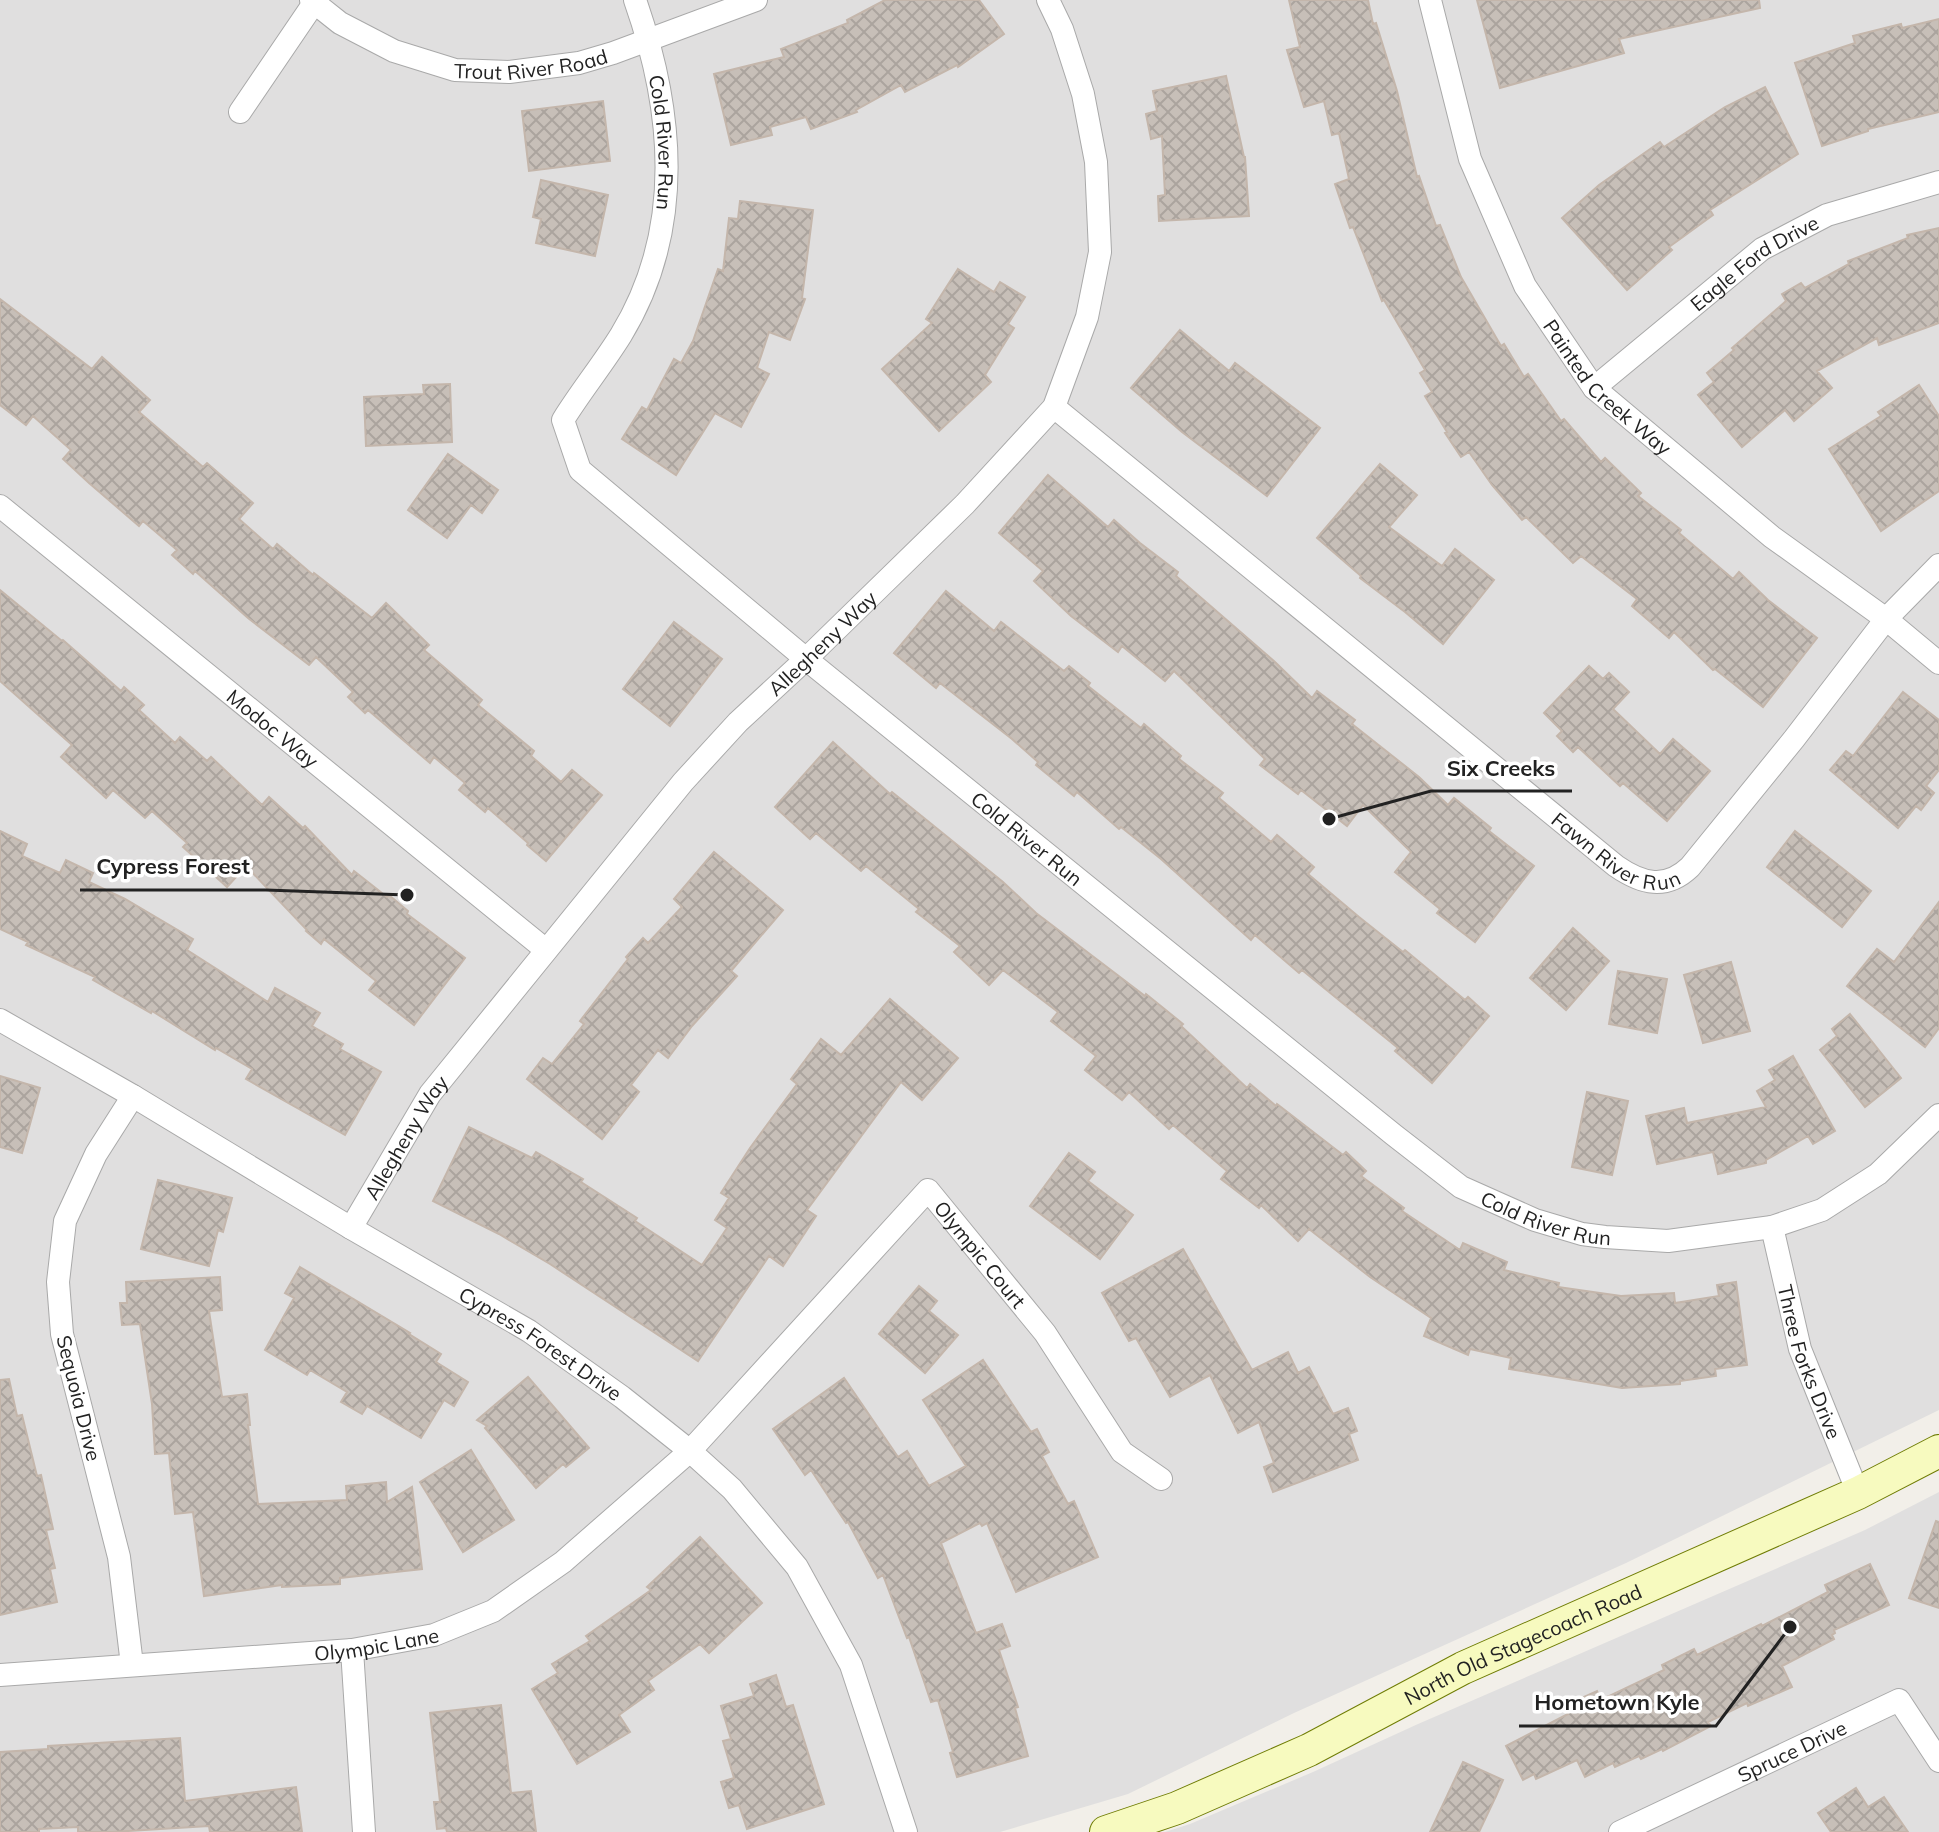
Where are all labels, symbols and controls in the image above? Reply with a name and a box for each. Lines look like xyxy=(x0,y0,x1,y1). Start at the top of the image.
street label: Trout River Road xyxy=(454,43,610,85)
street label: Cold River Run xyxy=(644,73,679,211)
street label: Eagle Ford Drive xyxy=(1685,209,1823,316)
street label: Painted Creek Way xyxy=(1539,314,1677,460)
street label: Allegheny Way xyxy=(762,585,882,701)
street label: Modoc Way xyxy=(222,683,324,773)
callout: Six Creeks xyxy=(1431,745,1572,791)
text: Six Creeks xyxy=(1447,754,1555,782)
street label: Cold River Run xyxy=(966,786,1088,891)
street label: Fawn River Run xyxy=(1547,806,1684,895)
callout: Cypress Forest xyxy=(80,844,266,890)
text: Cypress Forest xyxy=(96,852,250,880)
street label: Allegheny Way xyxy=(358,1070,453,1204)
street label: Cold River Run xyxy=(1477,1185,1612,1250)
street label: Olympic Court xyxy=(929,1195,1032,1313)
street label: Cypress Forest Drive xyxy=(455,1281,627,1406)
street label: Three Forks Drive xyxy=(1773,1282,1847,1442)
street label: Sequoia Drive xyxy=(51,1333,107,1463)
street label: North Old Stagecoach Road xyxy=(1400,1578,1645,1710)
street label: Olympic Lane xyxy=(313,1622,441,1665)
callout: Hometown Kyle xyxy=(1519,1680,1716,1726)
text: Hometown Kyle xyxy=(1534,1688,1700,1716)
street label: Spruce Drive xyxy=(1733,1714,1850,1787)

